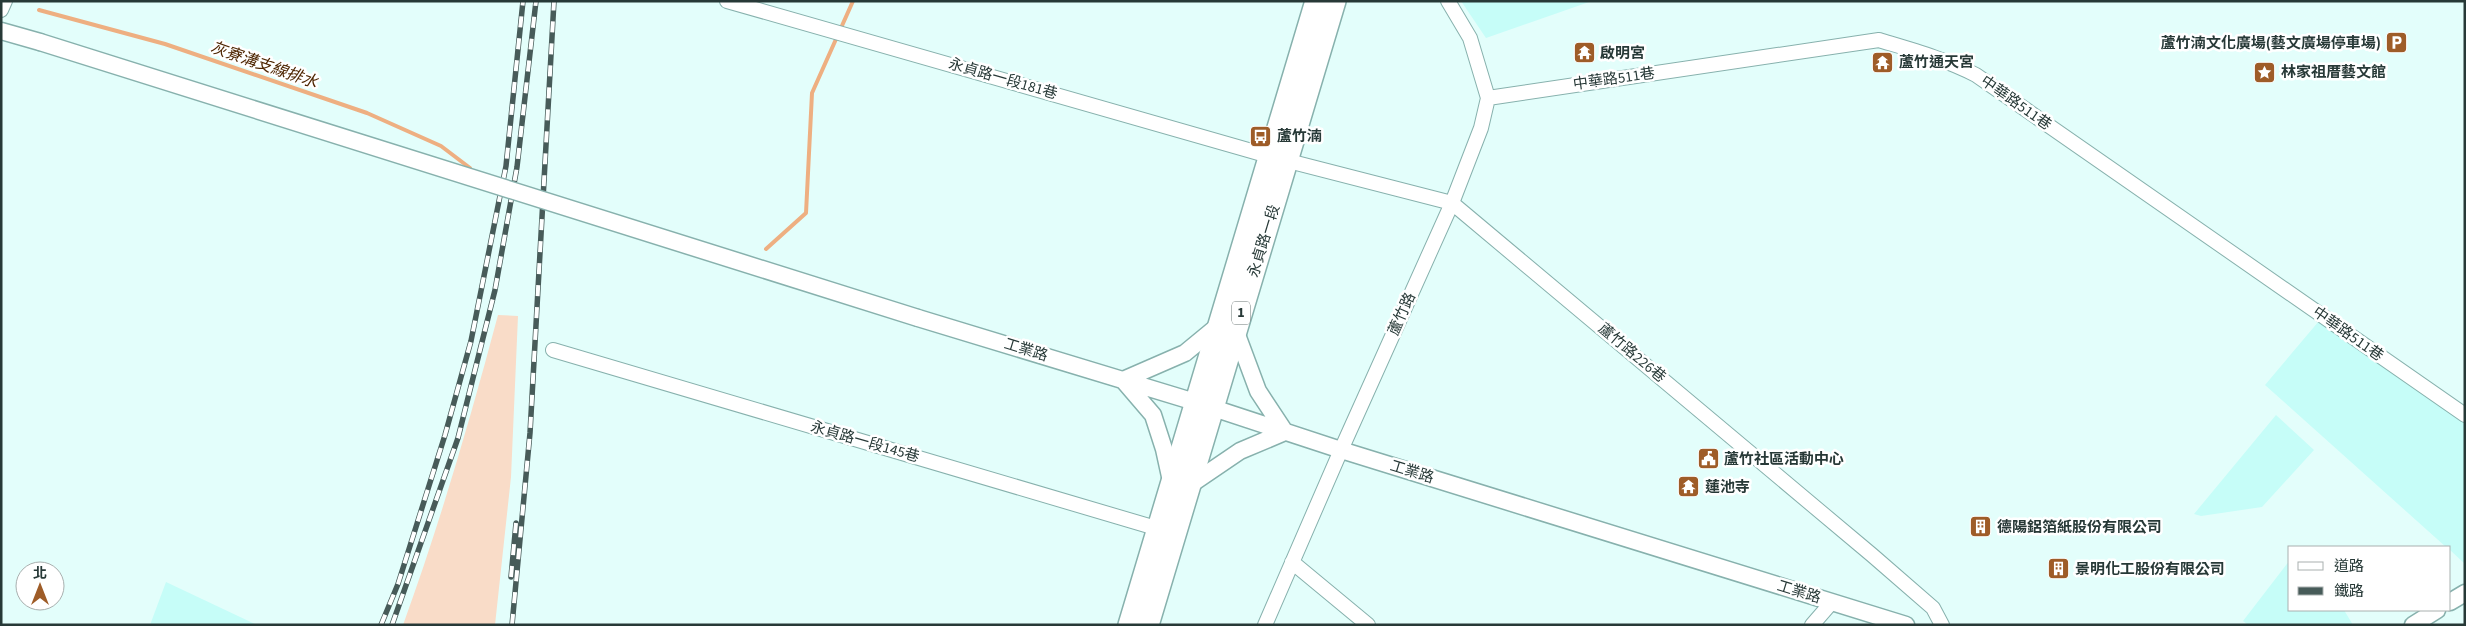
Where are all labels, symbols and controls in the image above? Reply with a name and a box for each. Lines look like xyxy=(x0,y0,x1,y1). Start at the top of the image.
parking icon: 蘆竹湳文化廣場(藝文廣場停車場) xyxy=(2385,31,2409,55)
place label: 蘆竹湳文化廣場(藝文廣場停車場) xyxy=(2161,33,2381,54)
water label: 灰寮溝支線排水 xyxy=(207,36,321,94)
temple icon: 啟明宮 xyxy=(1572,41,1596,65)
place label: 啟明宮 xyxy=(1600,43,1645,64)
temple icon: 蘆竹通天宮 xyxy=(1871,50,1895,74)
place label: 蘆竹通天宮 xyxy=(1899,52,1974,73)
street label: 永貞路一段181巷 xyxy=(946,53,1060,105)
place icon: 林家祖厝藝文館 xyxy=(2253,60,2277,84)
place label: 林家祖厝藝文館 xyxy=(2281,62,2386,83)
street label: 中華路511巷 xyxy=(1572,63,1656,95)
street label: 中華路511巷 xyxy=(1976,71,2056,135)
bus stop icon: 蘆竹湳 xyxy=(1249,124,1273,148)
place label: 蘆竹湳 xyxy=(1277,126,1322,147)
street label: 永貞路一段 xyxy=(1243,202,1285,280)
street label: 蘆竹路 xyxy=(1383,289,1421,339)
road number: 1 xyxy=(1232,302,1250,324)
street label: 中華路511巷 xyxy=(2308,302,2388,366)
street label: 蘆竹路226巷 xyxy=(1594,318,1670,388)
street label: 工業路 xyxy=(1001,333,1051,367)
street label: 永貞路一段145巷 xyxy=(808,416,922,468)
public building icon: 蘆竹社區活動中心 xyxy=(1696,447,1720,471)
place label: 蘆竹社區活動中心 xyxy=(1724,449,1844,470)
street label: 工業路 xyxy=(1387,455,1437,489)
temple icon: 蓮池寺 xyxy=(1677,475,1701,499)
place label: 蓮池寺 xyxy=(1705,477,1750,498)
building icon: 德陽鋁箔紙股份有限公司 xyxy=(1969,515,1993,539)
place label: 德陽鋁箔紙股份有限公司 xyxy=(1997,517,2162,538)
legend xyxy=(2288,546,2451,611)
text: 道路 xyxy=(2334,556,2364,577)
building icon: 景明化工股份有限公司 xyxy=(2047,557,2071,581)
place label: 景明化工股份有限公司 xyxy=(2075,559,2225,580)
north arrow xyxy=(15,561,65,611)
text: 北 xyxy=(33,564,47,584)
street label: 工業路 xyxy=(1774,575,1824,609)
text: 鐵路 xyxy=(2334,581,2364,602)

